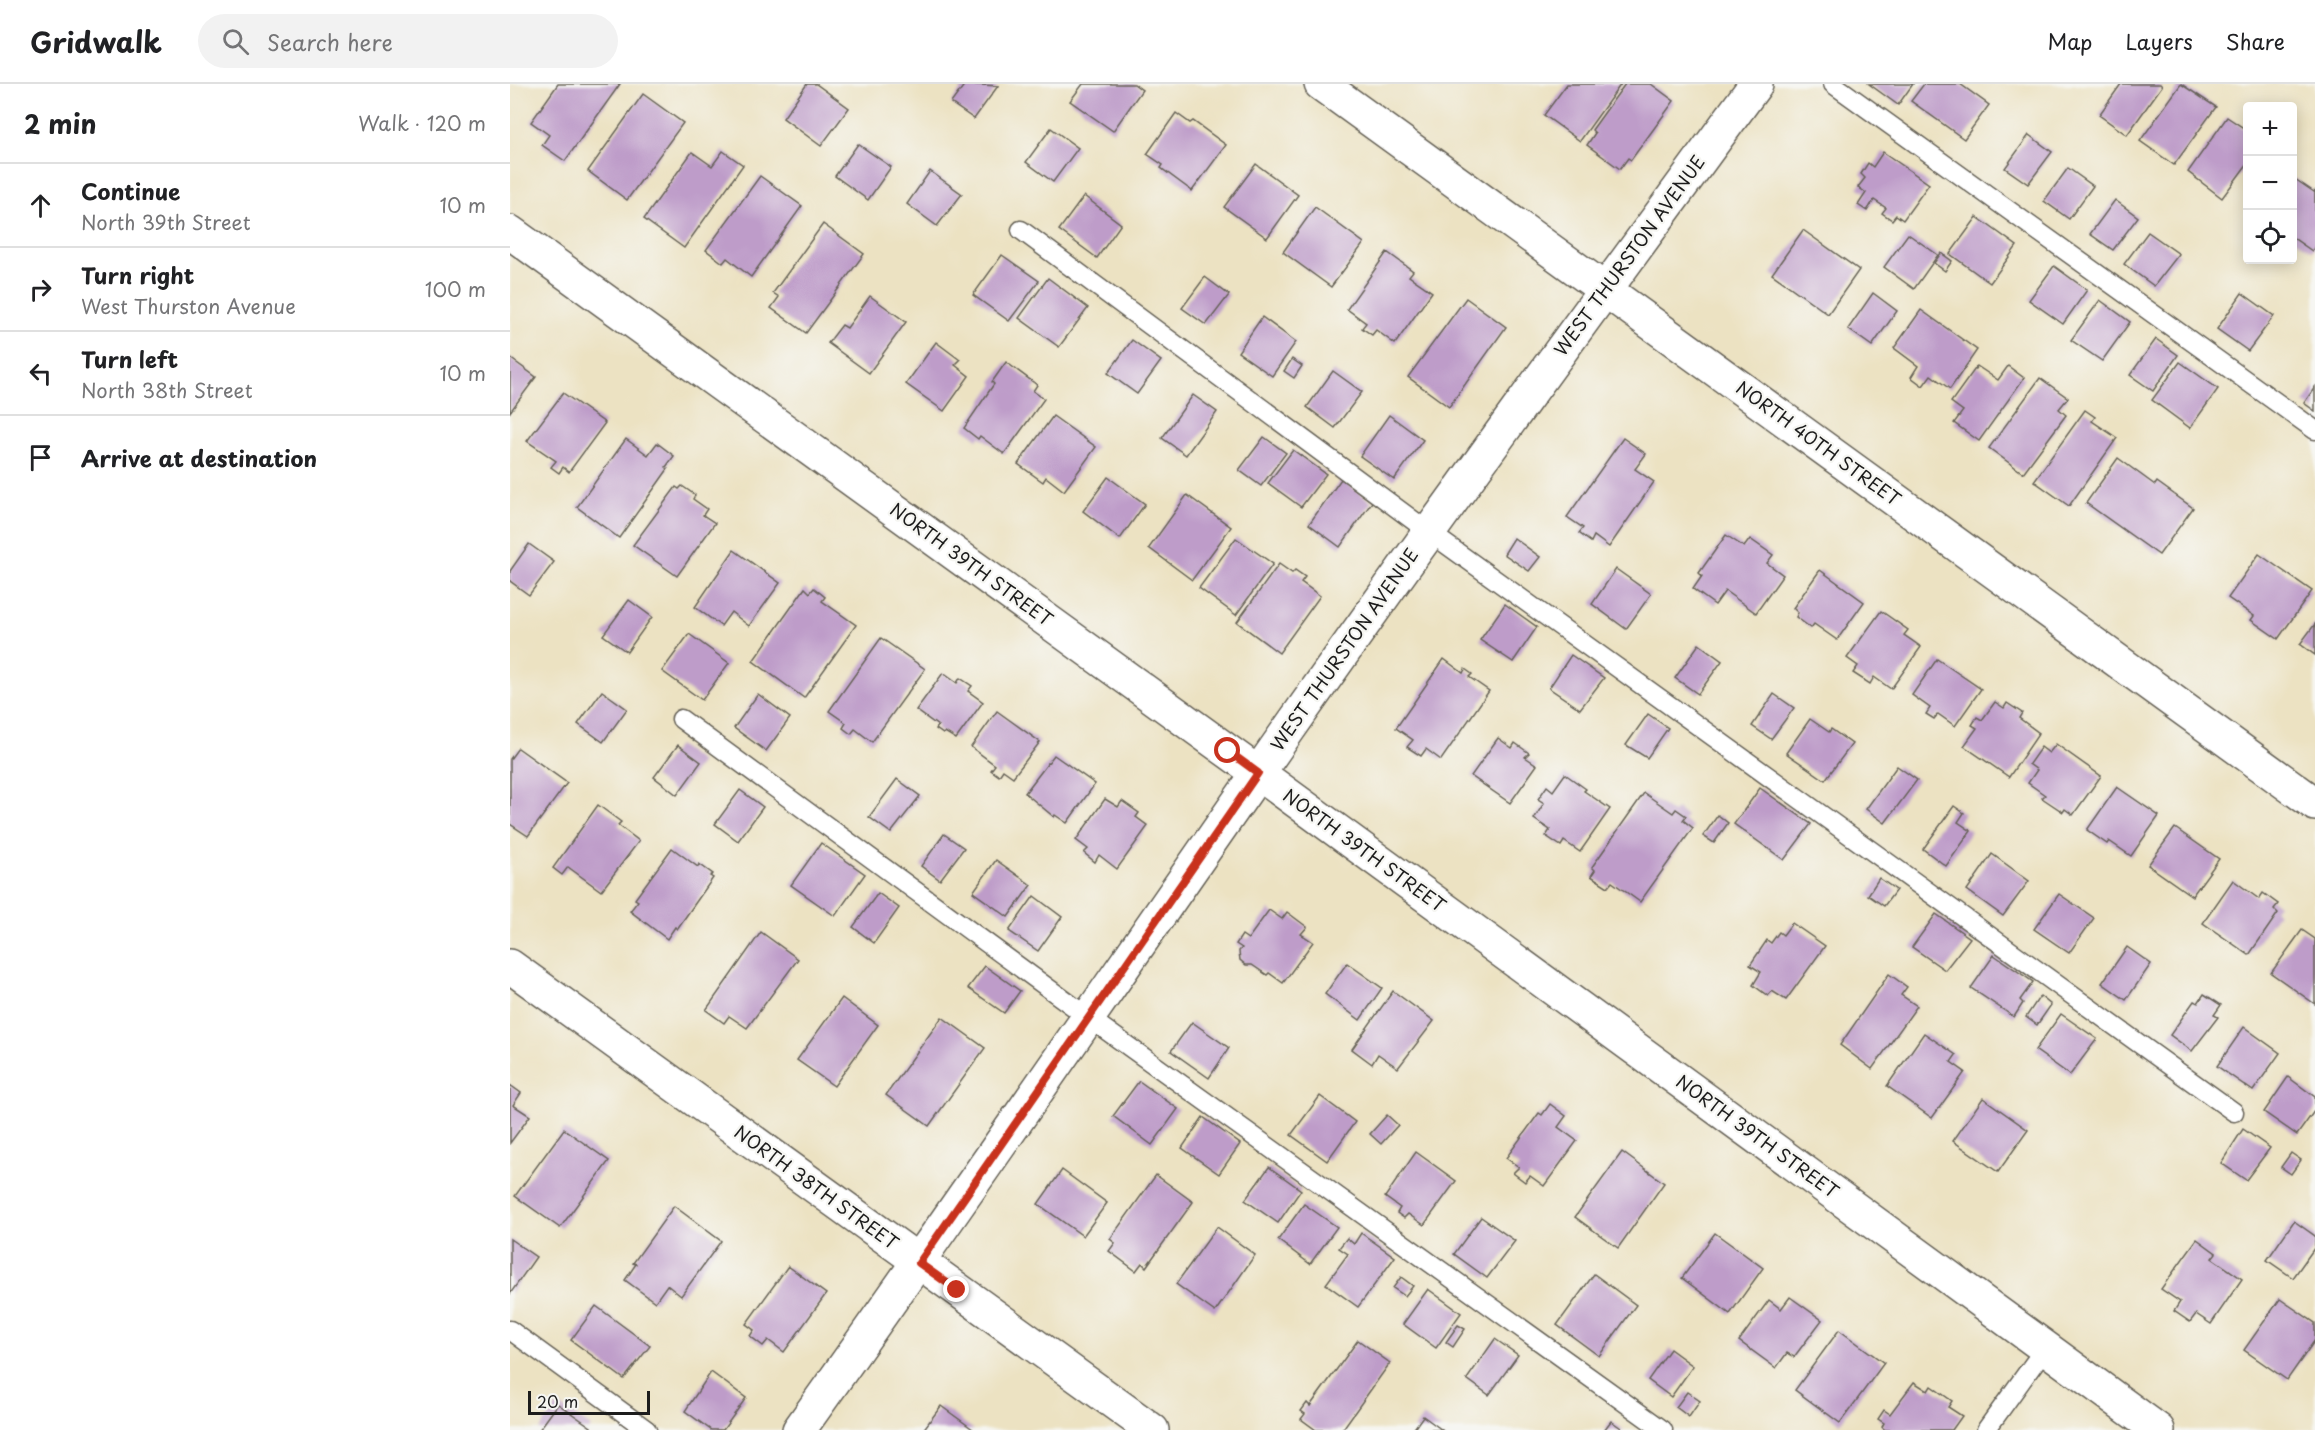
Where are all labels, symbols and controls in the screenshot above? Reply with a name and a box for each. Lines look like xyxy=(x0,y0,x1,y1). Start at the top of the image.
search box xyxy=(198,14,618,68)
text: Gridwalk xyxy=(30,20,162,63)
icon: search xyxy=(219,25,252,58)
text: Search here xyxy=(267,25,393,58)
text: Map xyxy=(2048,25,2092,57)
text: Layers xyxy=(2125,25,2193,57)
text: Share xyxy=(2226,25,2285,57)
map controls xyxy=(2243,102,2297,264)
button: + xyxy=(2243,102,2297,156)
text: 2 min xyxy=(24,104,97,143)
text: Walk · 120 m xyxy=(358,108,486,138)
street label: WEST THURSTON AVENUE xyxy=(1547,149,1711,361)
button: − xyxy=(2243,156,2297,210)
text: Continue xyxy=(81,174,180,207)
icon: ahead xyxy=(24,189,57,222)
text: 10 m xyxy=(439,190,486,220)
text: North 39th Street xyxy=(81,207,251,237)
button: locate xyxy=(2243,210,2297,264)
text: Turn right xyxy=(81,258,194,291)
icon: right xyxy=(24,273,57,306)
text: 100 m xyxy=(425,274,486,304)
text: West Thurston Avenue xyxy=(81,291,296,321)
text: Turn left xyxy=(81,342,178,375)
icon: left xyxy=(24,357,57,390)
text: 10 m xyxy=(439,358,486,388)
street label: NORTH 40TH STREET xyxy=(1731,374,1907,512)
text: North 38th Street xyxy=(81,375,253,405)
icon: arrive xyxy=(24,441,57,474)
text: Arrive at destination xyxy=(81,441,317,474)
street label: NORTH 39TH STREET xyxy=(885,495,1059,632)
street label: WEST THURSTON AVENUE xyxy=(1263,542,1424,756)
route start xyxy=(1214,737,1240,763)
street label: NORTH 39TH STREET xyxy=(1278,781,1452,918)
street label: NORTH 39TH STREET xyxy=(1671,1067,1845,1204)
street label: NORTH 38TH STREET xyxy=(729,1118,905,1256)
route end xyxy=(943,1276,969,1302)
scale bar xyxy=(528,1388,650,1416)
text: 20 m xyxy=(537,1389,578,1413)

